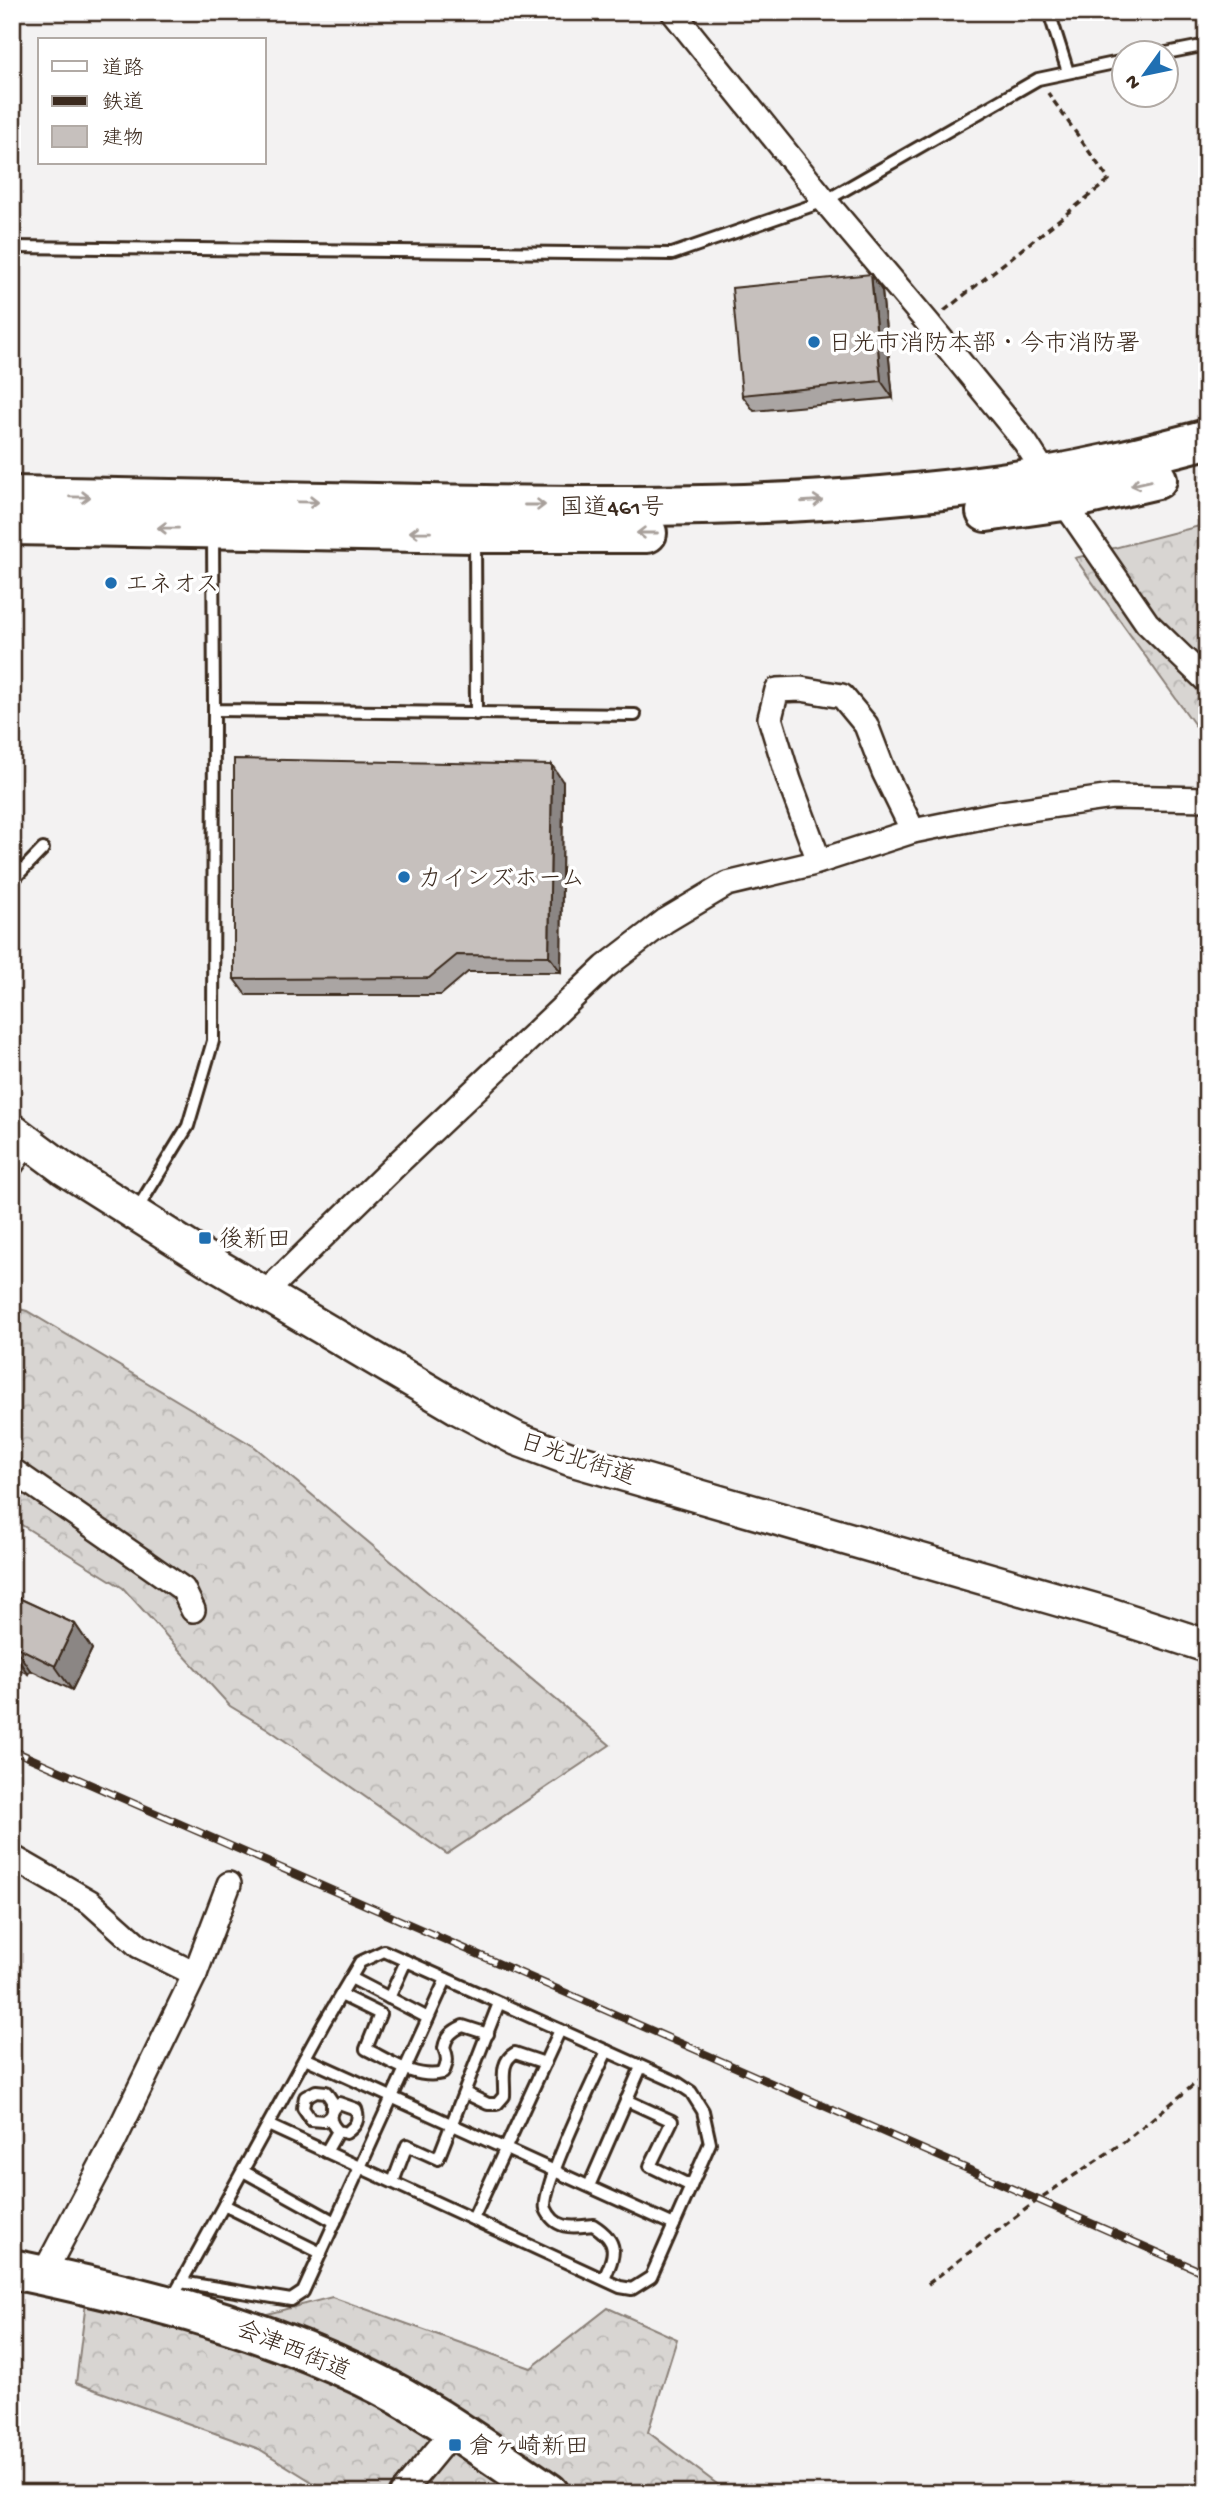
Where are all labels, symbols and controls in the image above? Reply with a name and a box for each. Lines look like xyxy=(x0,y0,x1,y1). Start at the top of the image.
legend xyxy=(38,38,266,164)
north arrow xyxy=(1110,38,1180,108)
text: 道路 xyxy=(102,57,144,83)
text: N xyxy=(1121,70,1147,93)
text: 鉄道 xyxy=(102,91,144,117)
text: 建物 xyxy=(102,127,144,153)
place label: 日光市消防本部・今市消防署 xyxy=(828,330,1140,360)
marker: 日光市消防本部・今市消防署 xyxy=(806,334,822,350)
one-way arrow xyxy=(1130,477,1153,491)
one-way arrow xyxy=(69,491,92,504)
street label: 国道461号 xyxy=(559,494,665,524)
one-way arrow xyxy=(800,494,823,507)
one-way arrow xyxy=(296,495,319,508)
one-way arrow xyxy=(524,498,547,512)
one-way arrow xyxy=(156,521,179,534)
one-way arrow xyxy=(408,525,431,539)
one-way arrow xyxy=(636,526,659,540)
place label: エネオス xyxy=(125,572,220,601)
marker: エネオス xyxy=(103,575,119,591)
place label: カインズホーム xyxy=(418,866,585,895)
marker: カインズホーム xyxy=(396,869,412,885)
place label: 後新田 xyxy=(219,1226,291,1256)
marker: 後新田 xyxy=(197,1230,213,1246)
street label: 日光北街道 xyxy=(515,1428,639,1494)
street label: 会津西街道 xyxy=(232,2315,354,2388)
place label: 倉ヶ崎新田 xyxy=(469,2433,589,2463)
marker: 倉ヶ崎新田 xyxy=(447,2437,463,2453)

